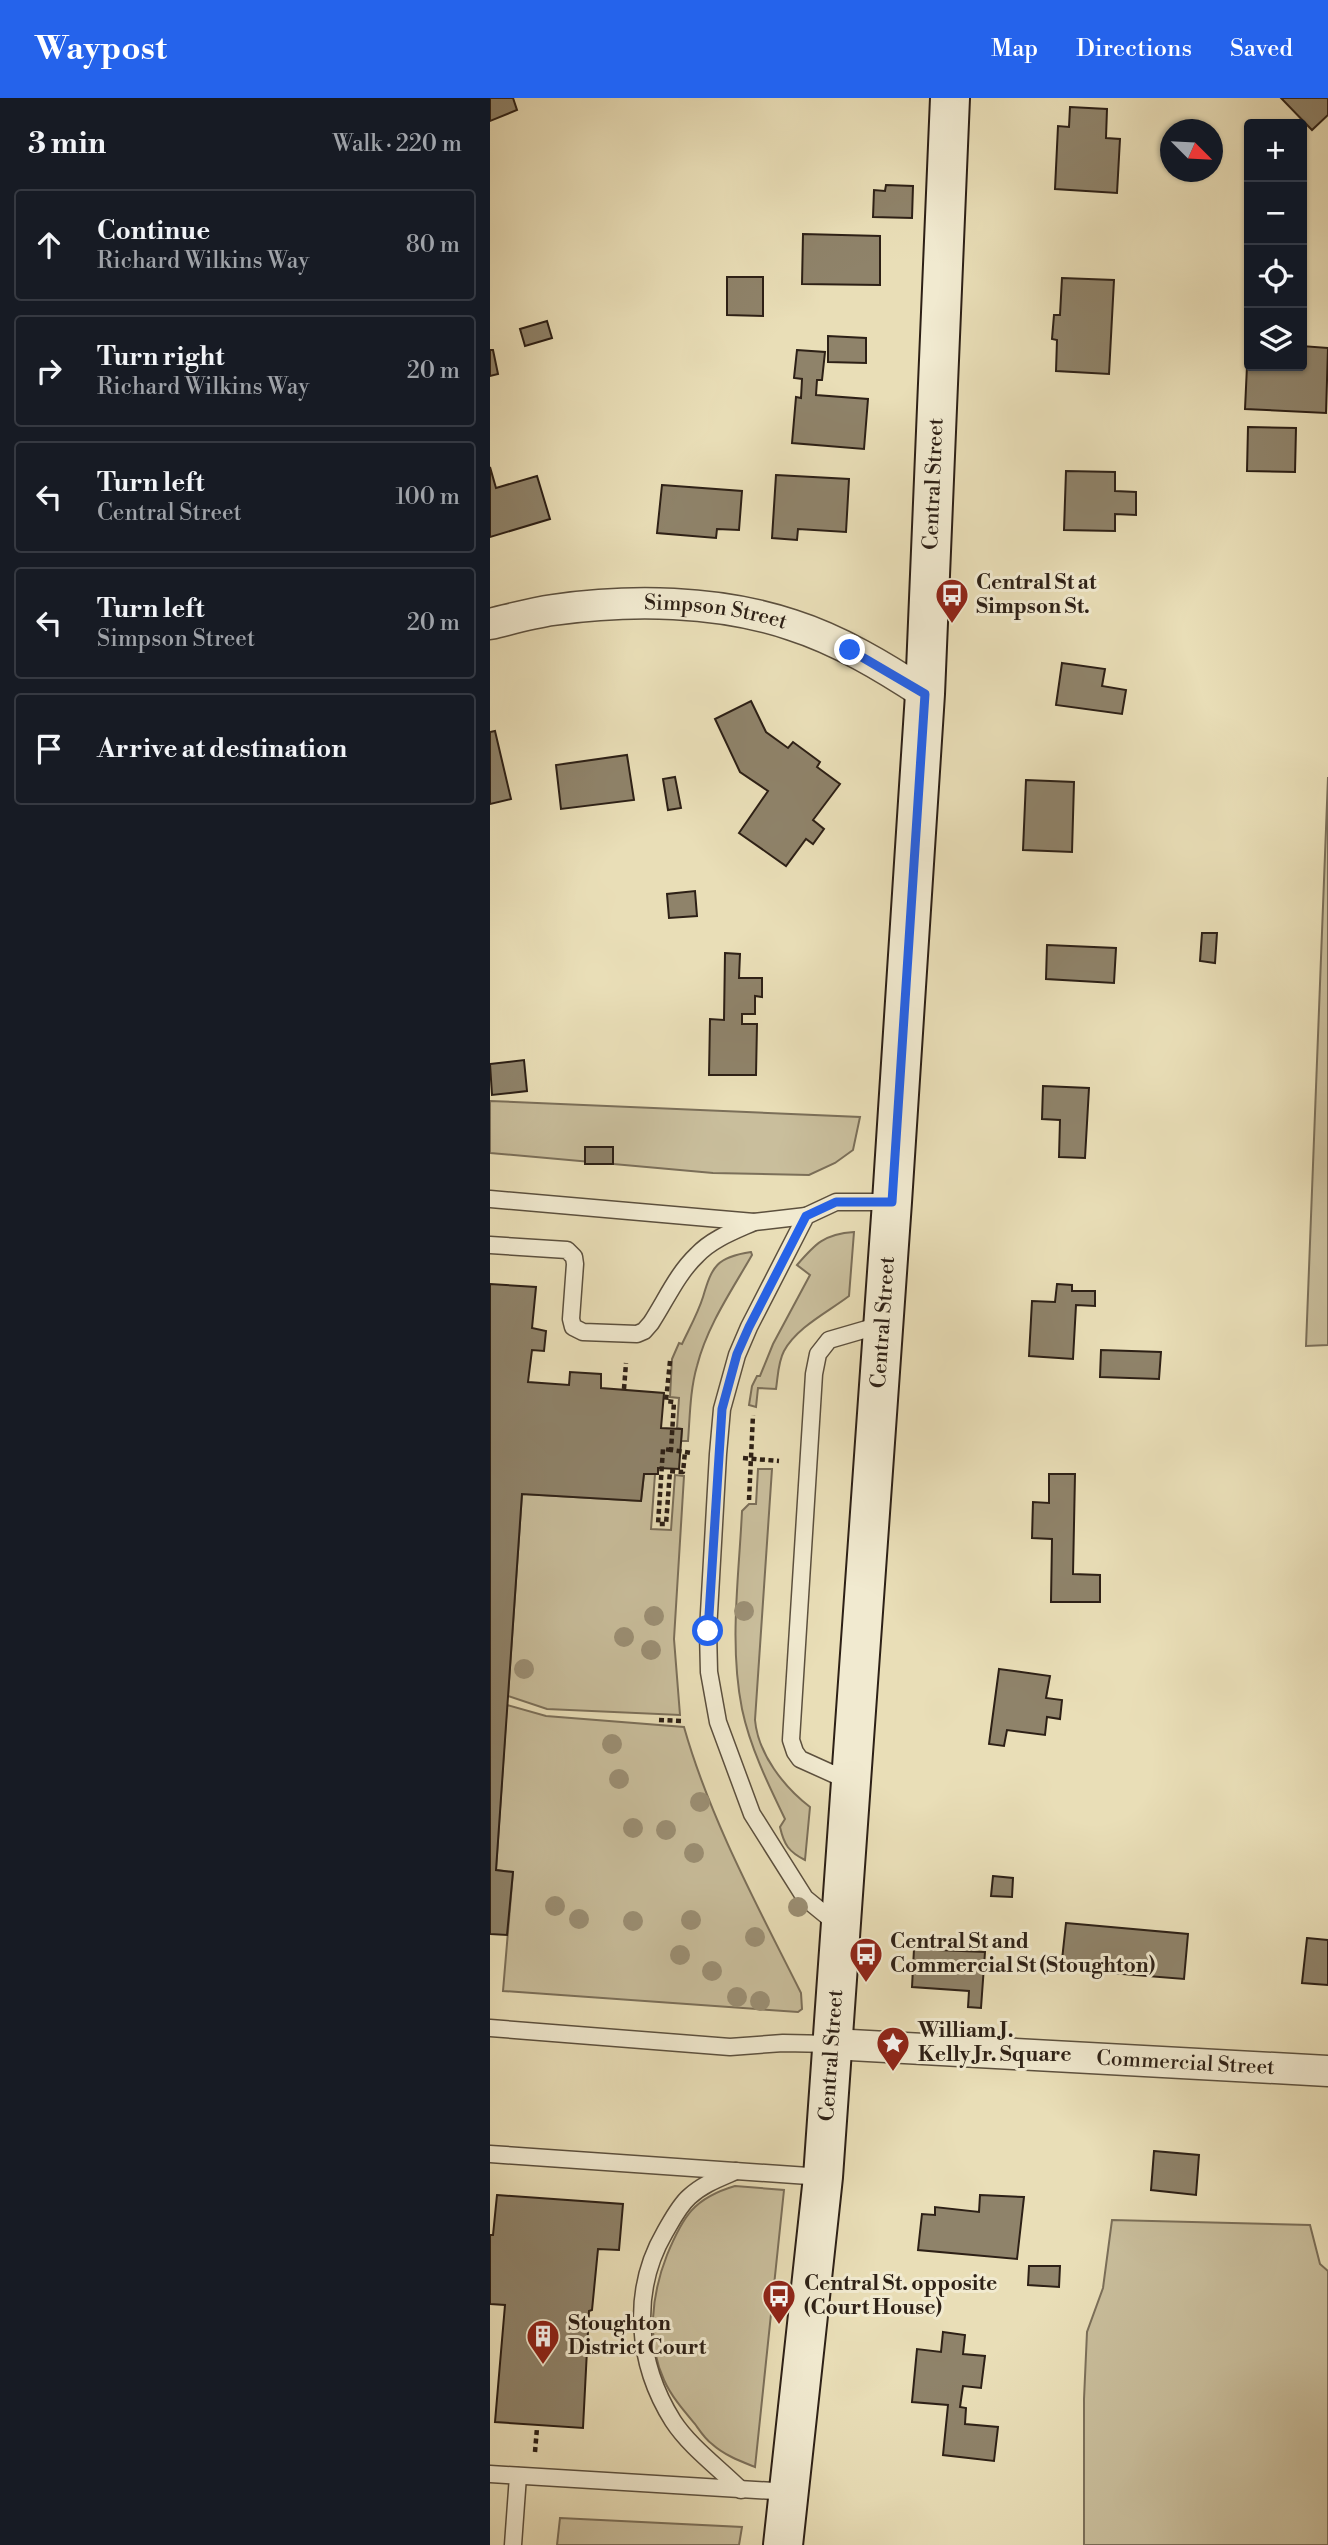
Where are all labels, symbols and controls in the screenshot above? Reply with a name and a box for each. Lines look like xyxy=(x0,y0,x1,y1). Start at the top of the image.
text: Waypost xyxy=(35,29,167,70)
text: Map xyxy=(991,34,1038,64)
text: Directions xyxy=(1076,34,1192,64)
text: Saved xyxy=(1230,34,1293,64)
north arrow xyxy=(1160,119,1223,182)
map controls xyxy=(1244,119,1307,371)
button: + xyxy=(1244,119,1307,182)
text: 3 min xyxy=(28,125,106,163)
text: Walk · 220 m xyxy=(333,130,462,158)
button: − xyxy=(1244,182,1307,245)
text: Continue xyxy=(97,215,210,247)
icon: ahead xyxy=(30,226,68,264)
text: 80 m xyxy=(406,231,460,259)
button: locate xyxy=(1244,245,1307,308)
text: Richard Wilkins Way xyxy=(97,247,309,275)
button: layers xyxy=(1244,308,1307,371)
text: Turn right xyxy=(97,341,225,373)
icon: right xyxy=(30,352,68,390)
text: 20 m xyxy=(407,357,460,385)
text: Richard Wilkins Way xyxy=(97,373,309,401)
street label: Central Street xyxy=(918,417,950,550)
text: Turn left xyxy=(97,467,205,499)
icon: left xyxy=(30,478,68,516)
text: 100 m xyxy=(395,483,460,511)
text: Central Street xyxy=(97,499,242,527)
place label: Central St at Simpson St. xyxy=(976,570,1097,620)
bus stop icon: Central St at Simpson St. xyxy=(933,576,971,625)
street label: Simpson Street xyxy=(644,590,791,636)
text: Turn left xyxy=(97,593,205,625)
icon: left xyxy=(30,604,68,642)
text: 20 m xyxy=(407,609,460,637)
text: Simpson Street xyxy=(97,625,255,653)
route end xyxy=(834,634,865,665)
icon: arrive xyxy=(30,730,68,768)
text: Arrive at destination xyxy=(97,733,347,765)
street label: Central Street xyxy=(866,1255,901,1389)
route start xyxy=(692,1615,723,1646)
place label: Central St and Commercial St (Stoughton) xyxy=(890,1929,1155,1979)
bus stop icon: Central St and Commercial St (Stoughton) xyxy=(847,1935,885,1984)
street label: Central Street xyxy=(814,1988,849,2122)
place label: William J. Kelly Jr. Square xyxy=(917,2018,1071,2068)
place icon: William J. Kelly Jr. Square xyxy=(874,2024,912,2073)
street label: Commercial Street xyxy=(1096,2045,1276,2081)
place label: Central St. opposite (Court House) xyxy=(804,2271,997,2321)
bus stop icon: Central St. opposite (Court House) xyxy=(760,2277,798,2326)
place label: Stoughton District Court xyxy=(568,2311,707,2361)
building icon: Stoughton District Court xyxy=(524,2317,562,2366)

